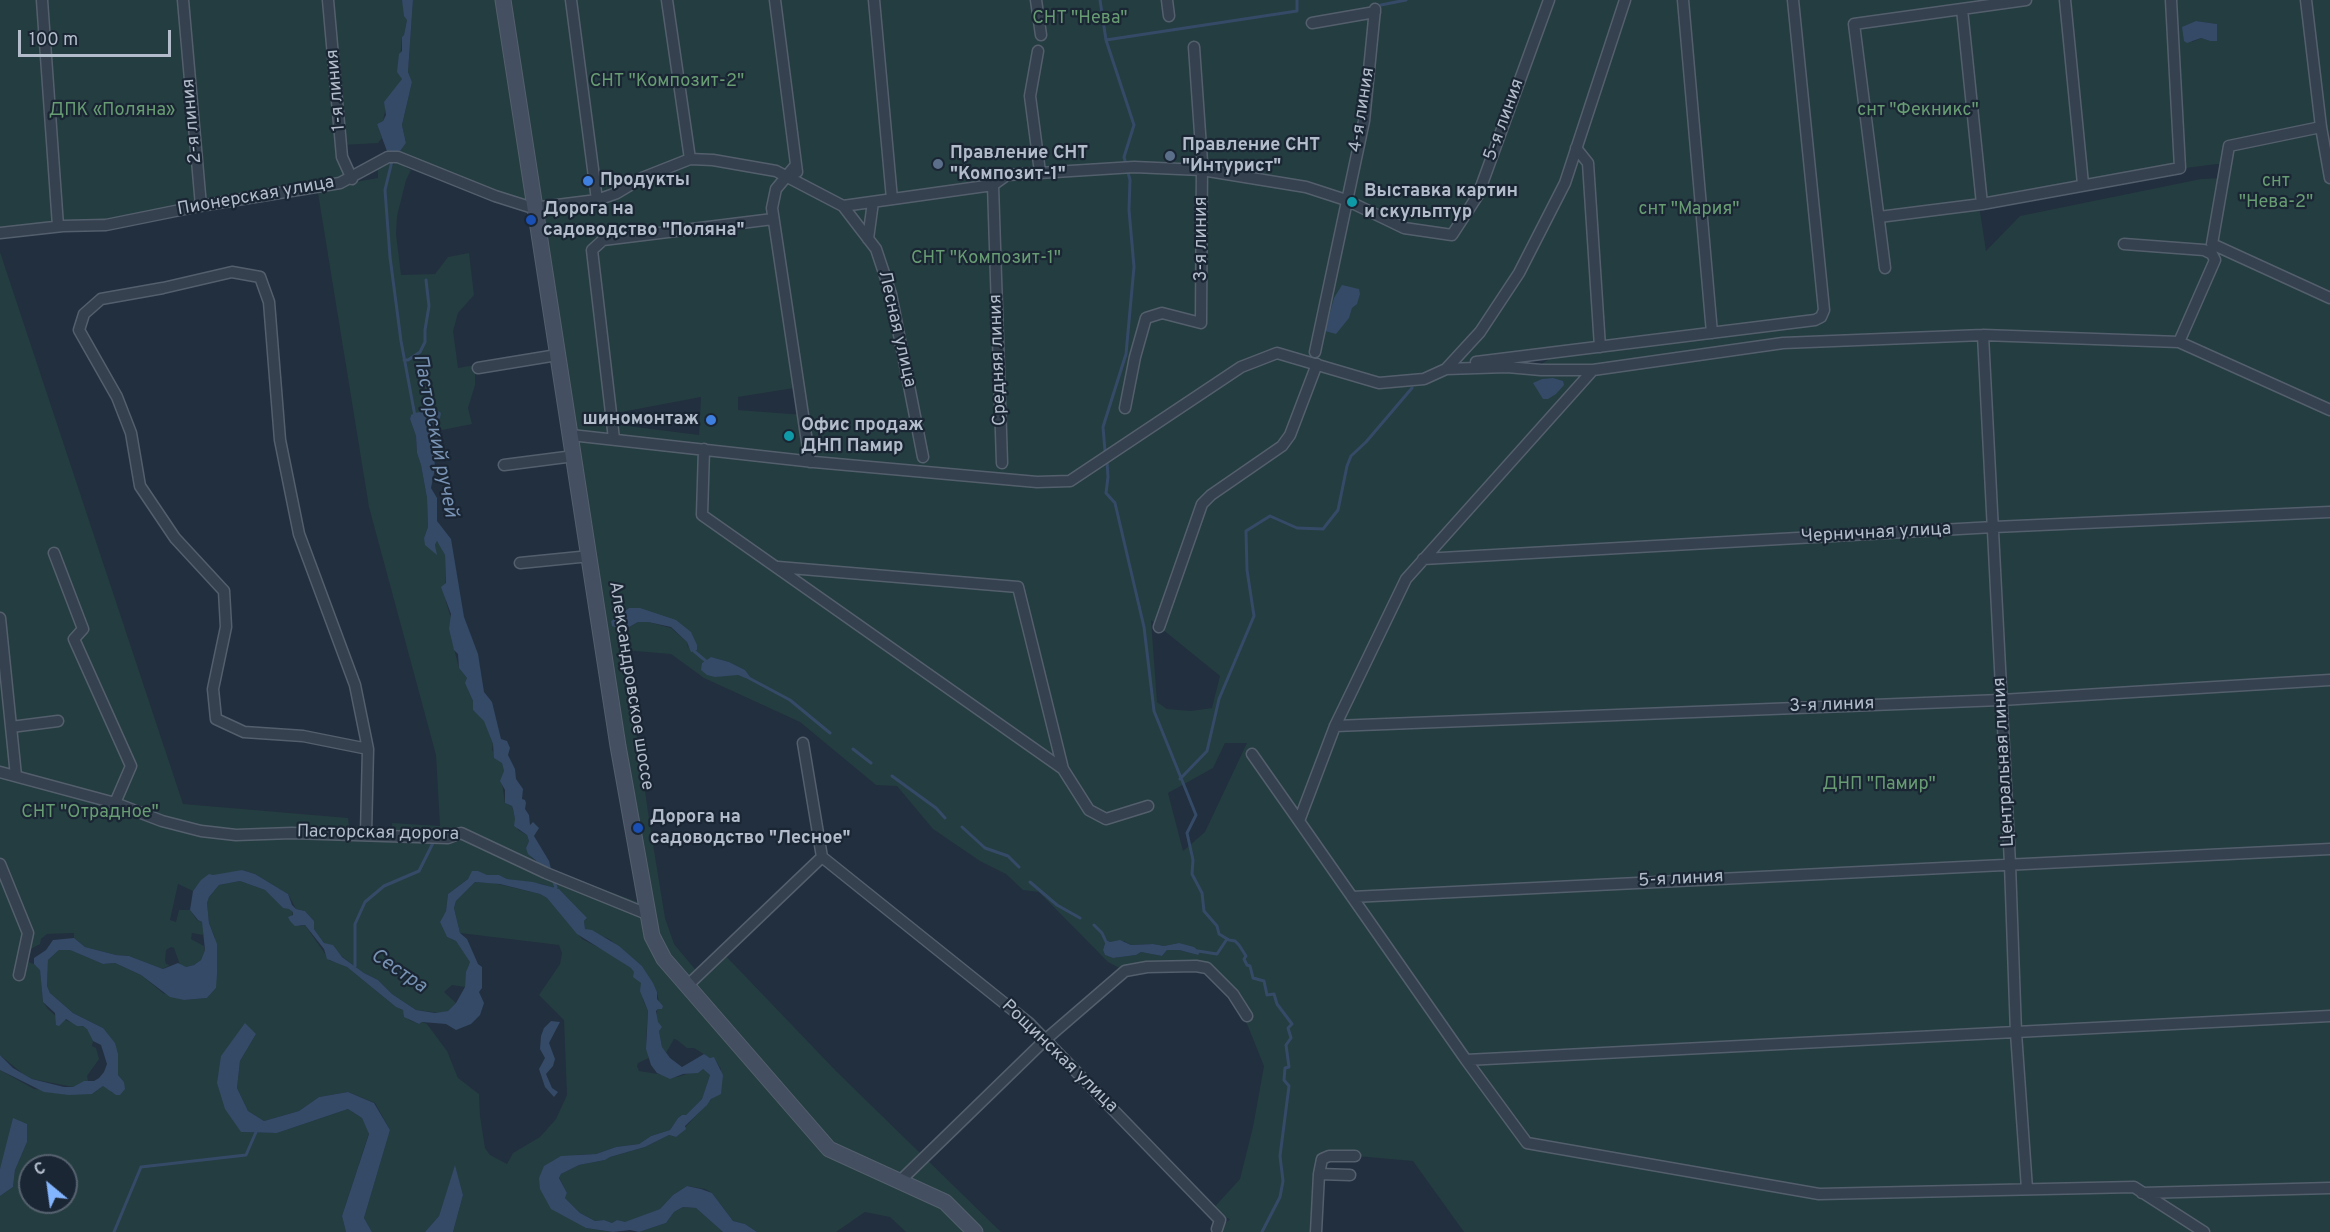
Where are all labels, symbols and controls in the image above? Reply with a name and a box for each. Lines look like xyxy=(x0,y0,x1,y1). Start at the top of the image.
park label: СНТ "Нева" xyxy=(1032,8,1128,30)
scale bar xyxy=(21,18,174,56)
text: 100 m xyxy=(29,29,78,52)
street label: 1-я линия xyxy=(323,48,351,132)
street label: 4-я линия xyxy=(1346,66,1380,154)
park label: СНТ "Композит-2" xyxy=(590,71,744,93)
street label: 5-я линия xyxy=(1480,76,1530,164)
street label: 2-я линия xyxy=(179,78,207,164)
park label: ДПК «Поляна» xyxy=(49,100,175,122)
park label: снт "Фекникс" xyxy=(1857,100,1979,122)
place label: Правление СНТ "Интурист" xyxy=(1182,135,1320,178)
place label: Правление СНТ "Композит-1" xyxy=(950,143,1088,186)
marker: Правление СНТ "Интурист" xyxy=(1163,149,1177,163)
marker: Правление СНТ "Композит-1" xyxy=(931,157,945,171)
place label: Продукты xyxy=(600,170,690,192)
park label: снт "Нева-2" xyxy=(2239,171,2313,213)
street label: Пионерская улица xyxy=(176,173,336,221)
marker: Продукты xyxy=(581,174,595,188)
place label: Выставка картин и скульптур xyxy=(1364,181,1518,224)
marker: Выставка картин и скульптур xyxy=(1345,195,1359,209)
street label: 3-я линия xyxy=(1191,196,1213,282)
place label: Дорога на садоводство "Поляна" xyxy=(543,199,744,242)
park label: снт "Мария" xyxy=(1638,199,1740,221)
marker: Дорога на садоводство "Поляна" xyxy=(524,213,538,227)
park label: СНТ "Композит-1" xyxy=(911,248,1061,270)
street label: Лесная улица xyxy=(872,268,920,390)
street label: Средняя линия xyxy=(986,294,1012,426)
water label: Пасторский ручей xyxy=(406,352,462,520)
place label: шиномонтаж xyxy=(583,409,699,431)
marker: шиномонтаж xyxy=(704,413,718,427)
place label: Офис продаж ДНП Памир xyxy=(801,415,924,458)
marker: Офис продаж ДНП Памир xyxy=(782,429,796,443)
street label: Черничная улица xyxy=(1800,519,1952,549)
street label: Александровское шоссе xyxy=(603,580,657,792)
street label: Центральная линия xyxy=(1990,677,2020,847)
street label: 3-я линия xyxy=(1789,694,1875,718)
park label: ДНП "Памир" xyxy=(1822,774,1936,796)
park label: СНТ "Отрадное" xyxy=(21,802,159,824)
place label: Дорога на садоводство "Лесное" xyxy=(650,807,851,850)
marker: Дорога на садоводство "Лесное" xyxy=(631,821,645,835)
street label: Пасторская дорога xyxy=(297,822,459,846)
street label: 5-я линия xyxy=(1638,867,1724,893)
water label: Сестра xyxy=(365,945,431,999)
street label: Рощинская улица xyxy=(996,996,1122,1118)
north arrow xyxy=(18,1154,78,1214)
text: С xyxy=(31,1159,50,1181)

